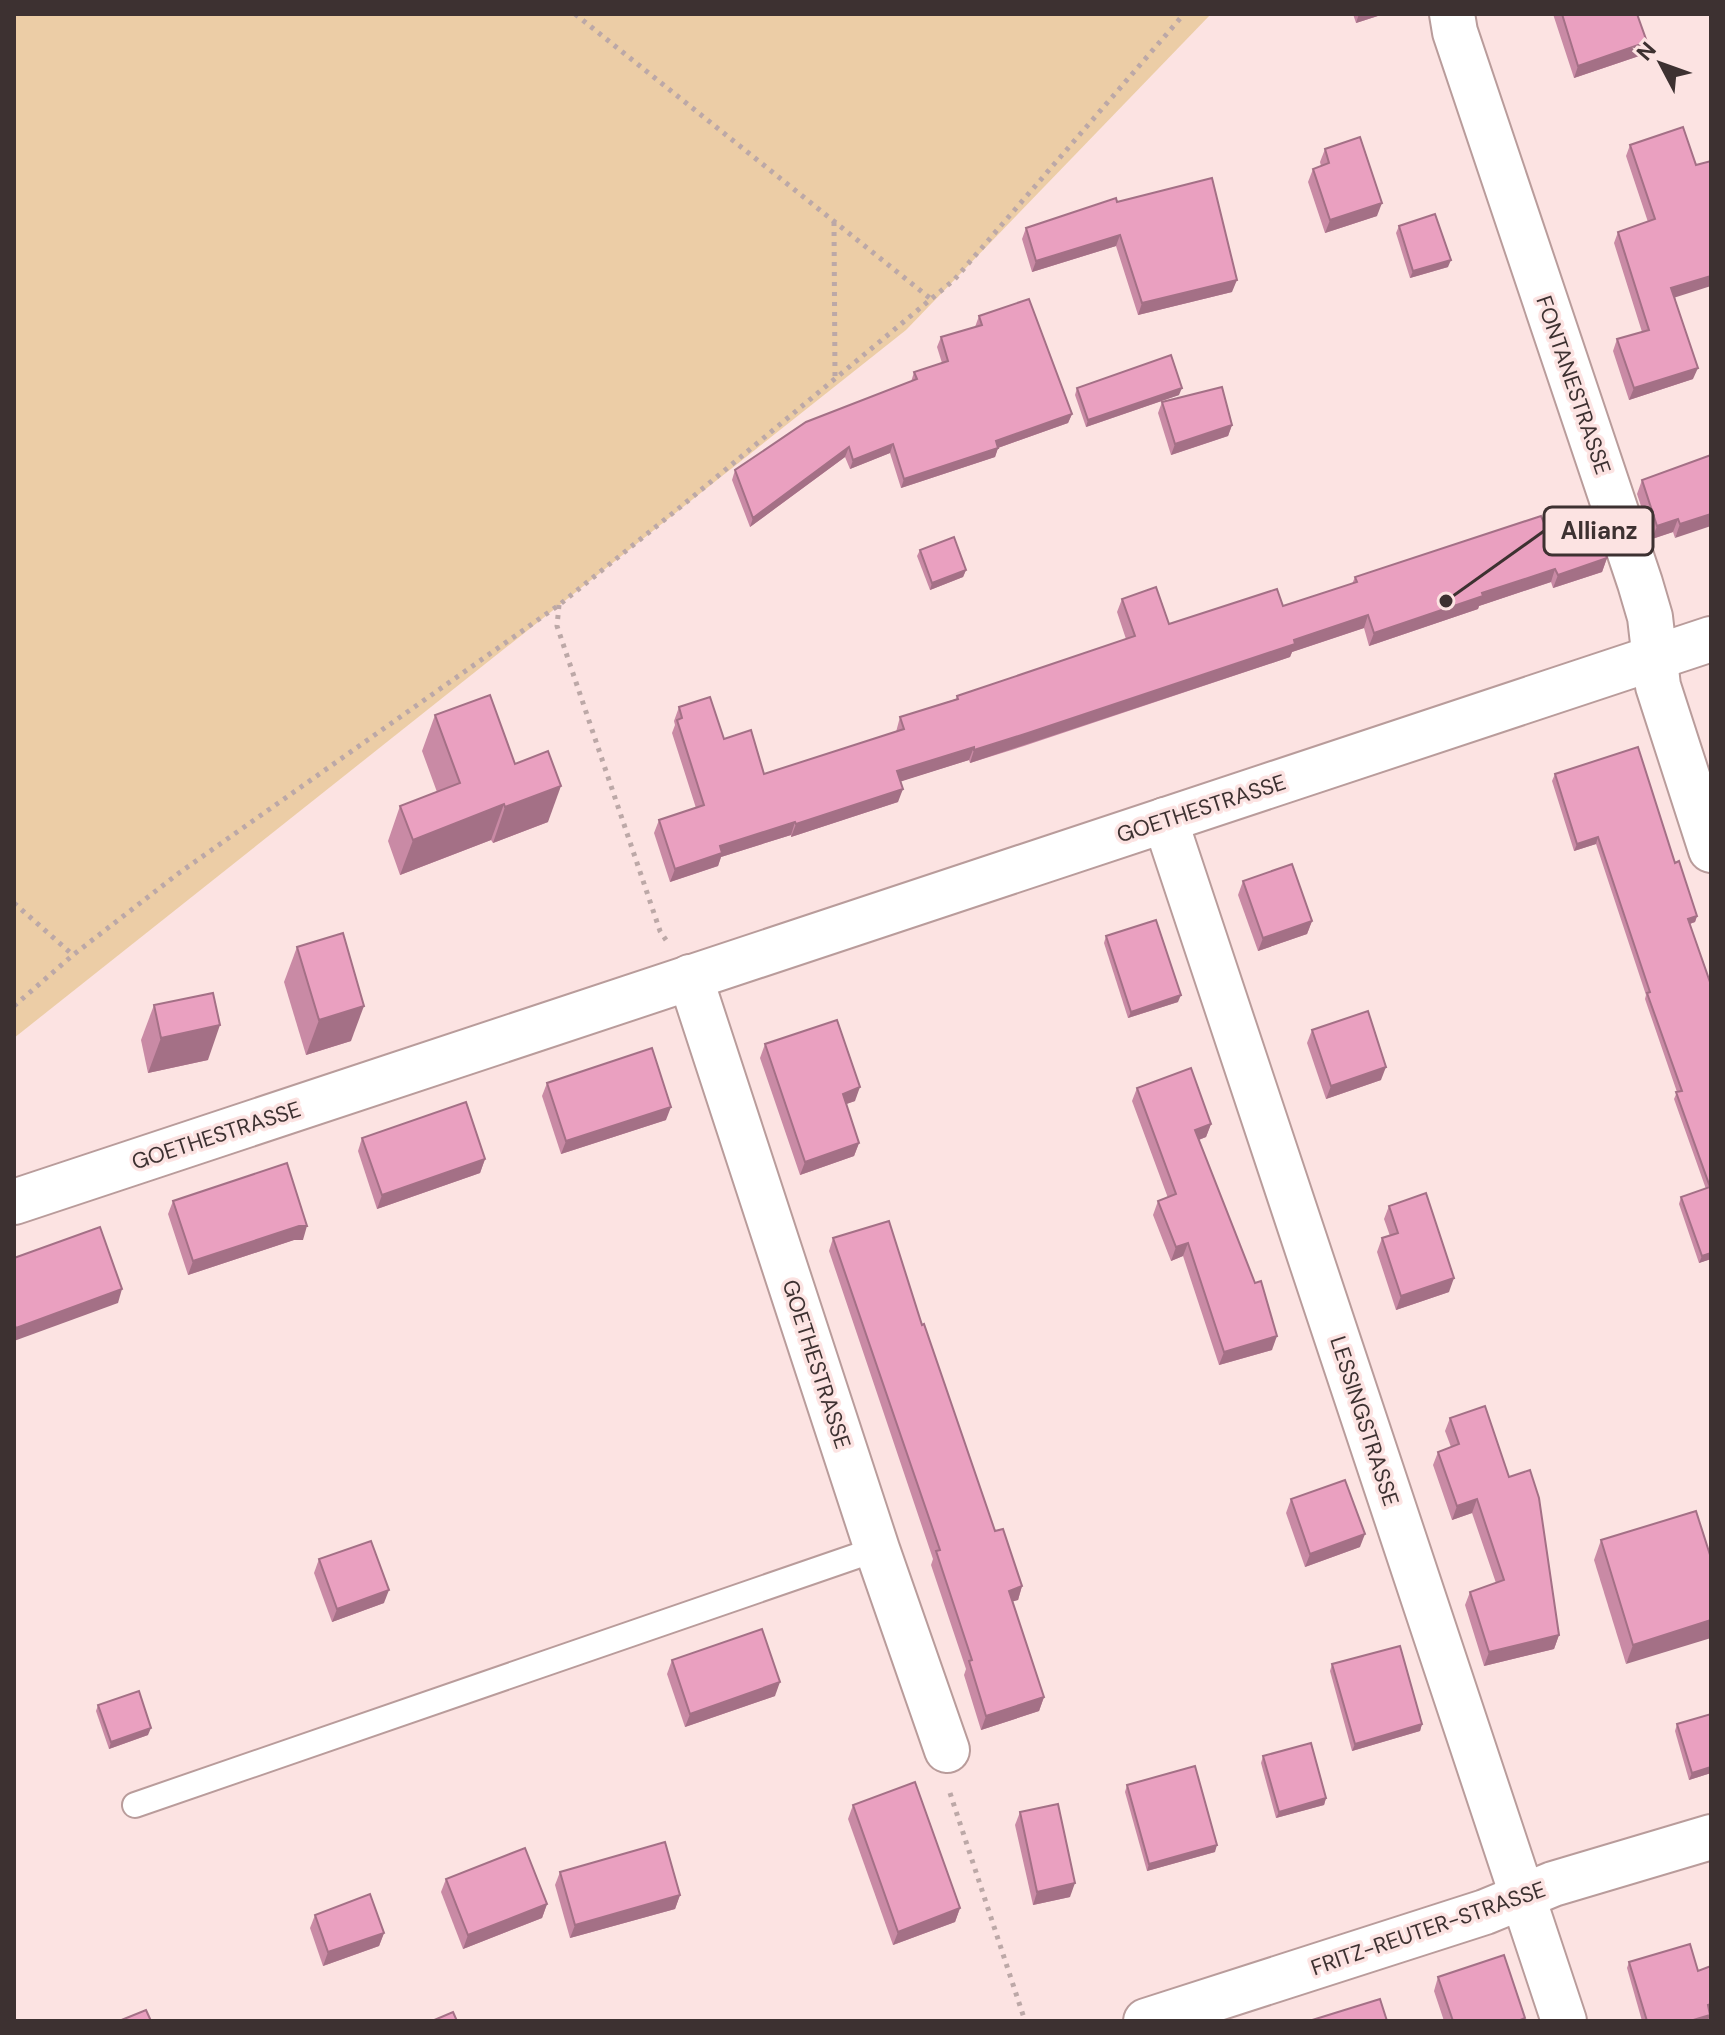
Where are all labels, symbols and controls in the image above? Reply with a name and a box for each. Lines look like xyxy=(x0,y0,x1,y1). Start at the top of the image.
north arrow xyxy=(1621,24,1701,104)
text: N xyxy=(1630,36,1662,67)
street label: FONTANESTRASSE xyxy=(1529,292,1618,478)
callout: Allianz xyxy=(1544,507,1653,555)
text: Allianz xyxy=(1560,515,1638,546)
street label: GOETHESTRASSE xyxy=(1113,767,1289,849)
street label: GOETHESTRASSE xyxy=(128,1094,304,1176)
street label: GOETHESTRASSE xyxy=(776,1276,858,1452)
street label: LESSINGSTRASSE xyxy=(1323,1333,1406,1510)
street label: FRITZ-REUTER-STRASSE xyxy=(1307,1875,1549,1982)

